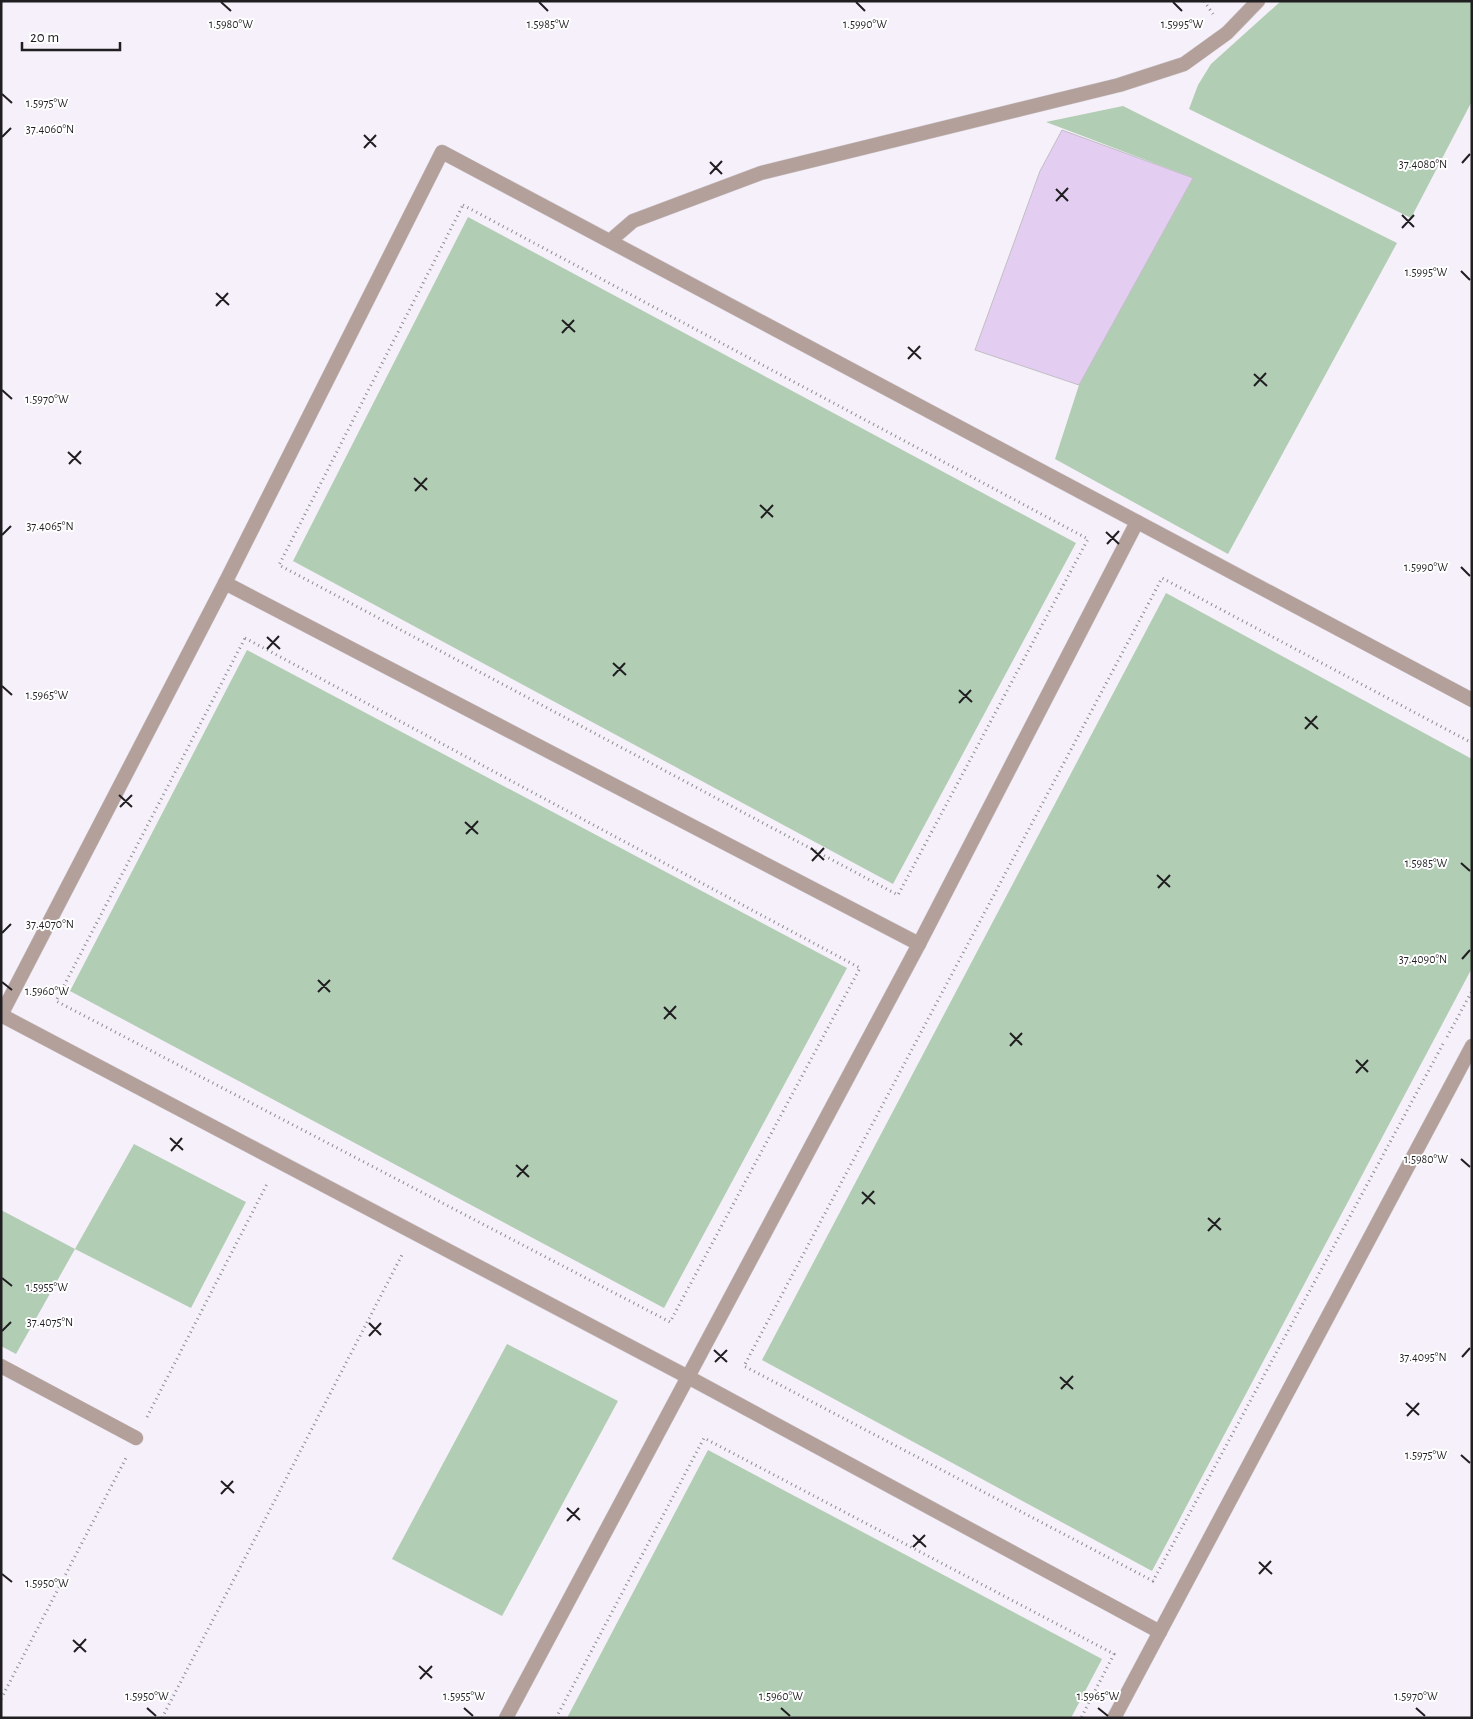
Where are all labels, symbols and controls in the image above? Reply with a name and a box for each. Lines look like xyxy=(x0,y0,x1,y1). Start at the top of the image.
text: 1.5980°W xyxy=(209,18,253,30)
text: 1.5985°W xyxy=(527,18,570,30)
text: 1.5990°W xyxy=(843,18,887,30)
text: 1.5995°W xyxy=(1161,18,1204,30)
scale bar xyxy=(22,20,120,52)
text: 20 m xyxy=(30,30,59,45)
text: 1.5975°W xyxy=(26,97,68,109)
text: 37.4060°N xyxy=(26,123,74,135)
text: 37.4080°N xyxy=(1399,158,1447,170)
text: 1.5995°W xyxy=(1405,266,1448,278)
text: 1.5970°W xyxy=(25,393,69,405)
text: 37.4065°N xyxy=(26,520,74,532)
text: 1.5990°W xyxy=(1404,561,1448,573)
text: 1.5965°W xyxy=(26,689,69,701)
text: 1.5985°W xyxy=(1405,857,1448,869)
text: 37.4070°N xyxy=(26,918,74,930)
text: 37.4090°N xyxy=(1399,953,1447,965)
text: 1.5960°W xyxy=(25,985,69,997)
text: 1.5980°W xyxy=(1404,1153,1448,1165)
text: 1.5955°W xyxy=(26,1281,68,1293)
text: 37.4075°N xyxy=(27,1316,73,1328)
text: 37.4095°N xyxy=(1399,1351,1447,1363)
text: 1.5975°W xyxy=(1405,1449,1447,1461)
text: 1.5950°W xyxy=(25,1577,69,1589)
text: 1.5950°W xyxy=(125,1690,169,1702)
text: 1.5955°W xyxy=(443,1690,485,1702)
text: 1.5960°W xyxy=(759,1690,803,1702)
text: 1.5965°W xyxy=(1077,1690,1120,1702)
text: 1.5970°W xyxy=(1394,1690,1438,1702)

